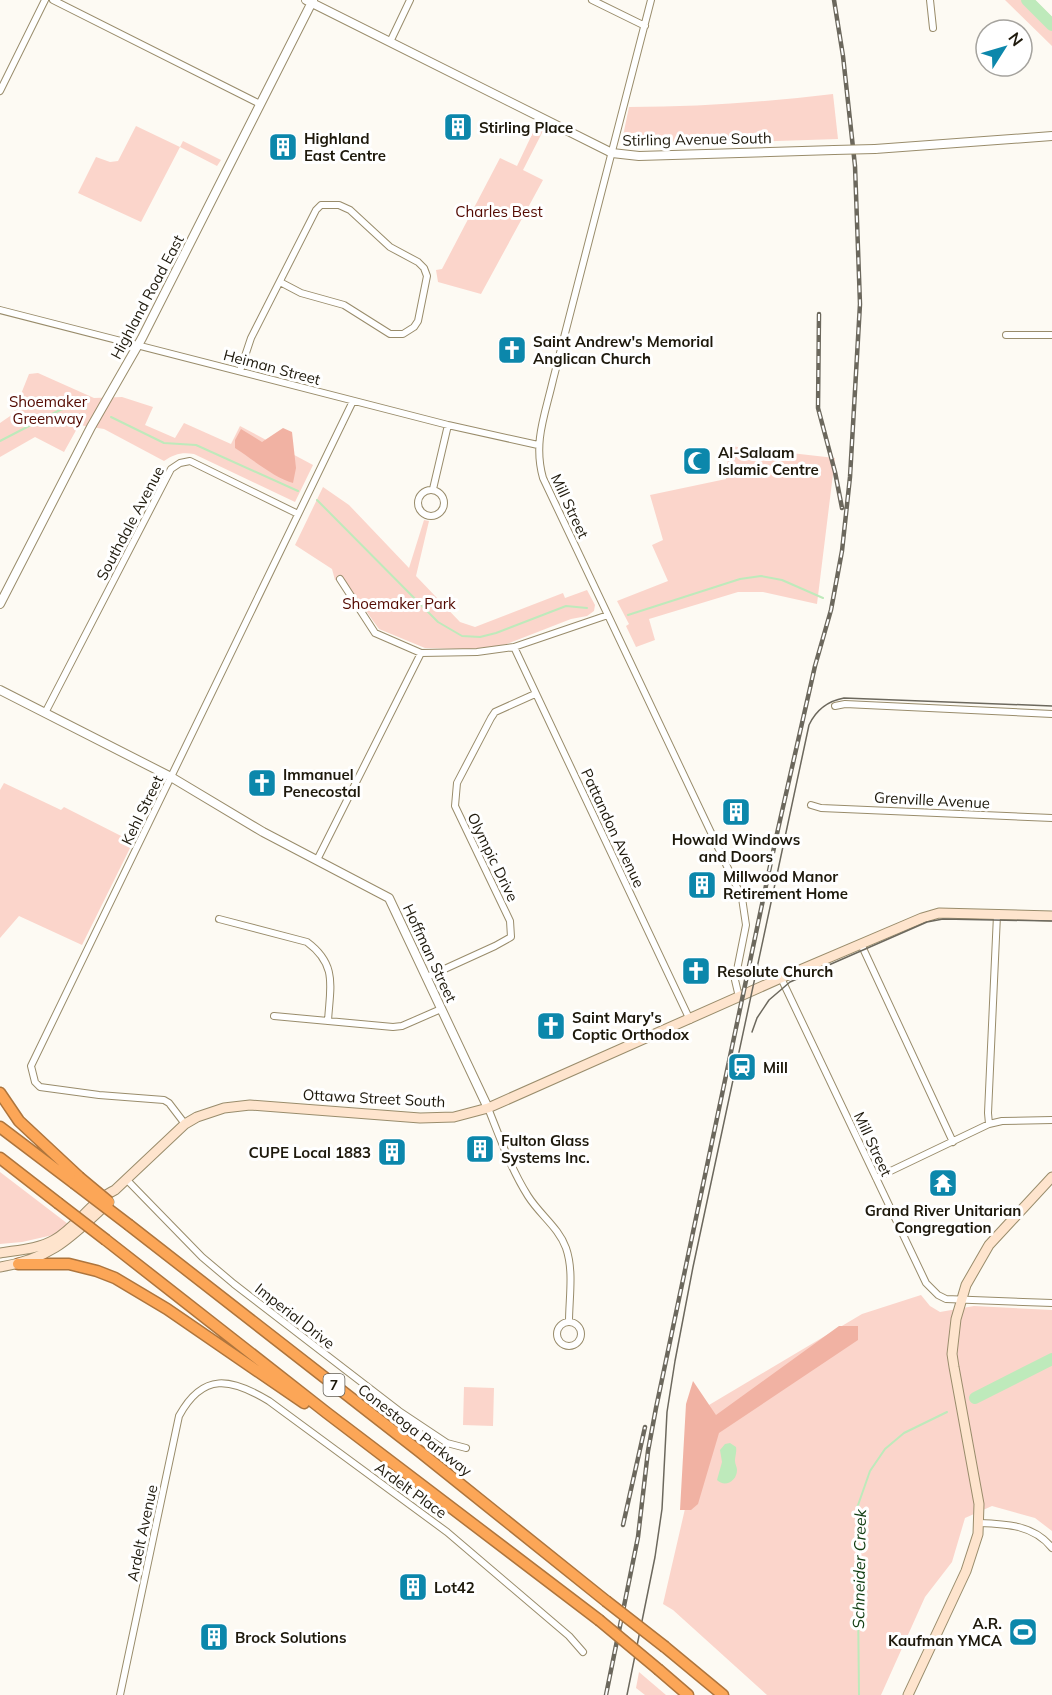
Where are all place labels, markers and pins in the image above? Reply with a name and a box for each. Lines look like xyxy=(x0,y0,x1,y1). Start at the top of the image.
building icon: Stirling Place xyxy=(442,111,474,143)
place label: Stirling Place xyxy=(479,118,573,137)
place label: Highland East Centre xyxy=(304,129,386,165)
building icon: Highland East Centre xyxy=(267,131,299,163)
place label: Saint Andrew's Memorial Anglican Church xyxy=(533,332,713,368)
church icon: Saint Andrew's Memorial Anglican Church xyxy=(496,334,528,366)
place label: Al-Salaam Islamic Centre xyxy=(718,443,819,479)
mosque icon: Al-Salaam Islamic Centre xyxy=(681,445,713,477)
place label: Immanuel Penecostal xyxy=(283,765,361,801)
church icon: Immanuel Penecostal xyxy=(246,767,278,799)
building icon: Howald Windows and Doors xyxy=(720,796,752,828)
place label: Howald Windows and Doors xyxy=(672,830,800,866)
place label: Millwood Manor Retirement Home xyxy=(723,867,848,903)
building icon: Millwood Manor Retirement Home xyxy=(686,869,718,901)
church icon: Resolute Church xyxy=(680,955,712,987)
place label: Resolute Church xyxy=(717,962,833,981)
place label: Saint Mary's Coptic Orthodox xyxy=(572,1008,690,1044)
church icon: Saint Mary's Coptic Orthodox xyxy=(535,1010,567,1042)
station icon: Mill xyxy=(726,1051,758,1083)
place label: Mill xyxy=(763,1058,788,1077)
place label: Fulton Glass Systems Inc. xyxy=(501,1131,590,1167)
building icon: Fulton Glass Systems Inc. xyxy=(464,1133,496,1165)
building icon: CUPE Local 1883 xyxy=(376,1136,408,1168)
place label: CUPE Local 1883 xyxy=(249,1143,371,1162)
temple icon: Grand River Unitarian Congregation xyxy=(927,1167,959,1199)
place label: Grand River Unitarian Congregation xyxy=(865,1201,1021,1237)
building icon: Lot42 xyxy=(397,1571,429,1603)
place label: Lot42 xyxy=(434,1578,475,1597)
place label: A.R. Kaufman YMCA xyxy=(888,1614,1003,1650)
sports icon: A.R. Kaufman YMCA xyxy=(1007,1616,1039,1648)
building icon: Brock Solutions xyxy=(198,1621,230,1653)
place label: Brock Solutions xyxy=(235,1628,346,1647)

